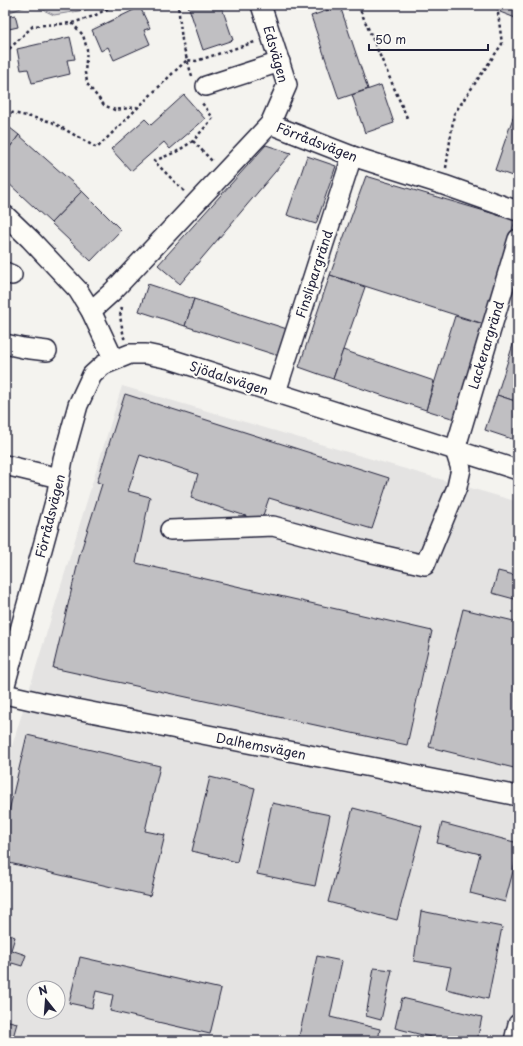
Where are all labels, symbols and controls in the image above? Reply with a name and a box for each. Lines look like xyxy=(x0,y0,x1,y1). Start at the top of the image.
street label: Edsvägen xyxy=(259,23,294,85)
scale bar xyxy=(369,26,488,52)
text: 50 m xyxy=(375,30,406,48)
street label: Förrådsvägen xyxy=(274,117,361,166)
street label: Finslipargränd xyxy=(290,227,337,320)
street label: Lackerargränd xyxy=(463,298,508,391)
street label: Sjödalsvägen xyxy=(187,356,271,399)
street label: Förrådsvägen xyxy=(30,472,69,560)
street label: Dalhemsvägen xyxy=(214,727,308,764)
north arrow xyxy=(26,980,66,1020)
text: N xyxy=(36,980,50,999)

